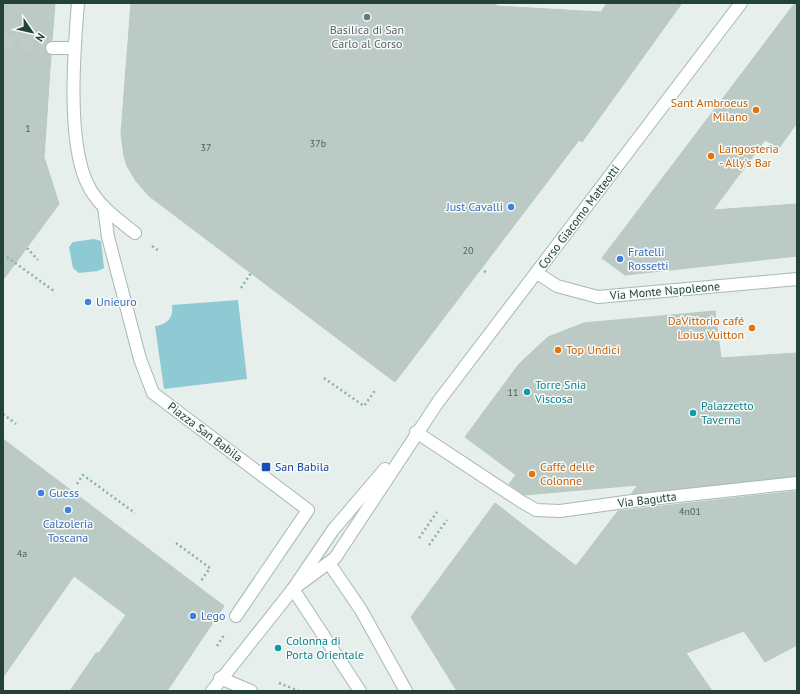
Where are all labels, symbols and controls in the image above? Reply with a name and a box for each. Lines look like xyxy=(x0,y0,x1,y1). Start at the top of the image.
north arrow xyxy=(12,12,52,52)
marker: Basilica di San Carlo al Corso xyxy=(362,12,372,22)
place label: Basilica di San Carlo al Corso xyxy=(330,22,404,51)
text: N xyxy=(32,31,48,45)
place label: Sant Ambroeus Milano xyxy=(671,95,748,124)
marker: Sant Ambroeus Milano xyxy=(751,105,761,115)
house number: 1 xyxy=(25,122,31,135)
house number: 37b xyxy=(310,137,326,150)
house number: 37 xyxy=(201,141,211,154)
place label: Langosteria - Ally’s Bar xyxy=(719,141,779,170)
marker: Langosteria - Ally’s Bar xyxy=(706,151,716,161)
street label: Corso Giacomo Matteotti xyxy=(535,162,623,272)
place label: Just Cavalli xyxy=(445,199,503,214)
marker: Just Cavalli xyxy=(506,202,516,212)
house number: 20 xyxy=(463,244,474,257)
place label: Fratelli Rossetti xyxy=(628,244,669,273)
marker: Fratelli Rossetti xyxy=(615,254,625,264)
street label: Via Monte Napoleone xyxy=(608,278,721,303)
place label: Unieuro xyxy=(96,294,137,309)
marker: Unieuro xyxy=(83,297,93,307)
place label: DaVittorio café Loius Vuitton xyxy=(668,313,744,342)
marker: DaVittorio café Loius Vuitton xyxy=(747,323,757,333)
place label: Top Undici xyxy=(566,342,620,357)
marker: Top Undici xyxy=(553,345,563,355)
place label: Torre Snia Viscosa xyxy=(534,377,586,406)
house number: 11 xyxy=(508,386,518,399)
marker: Torre Snia Viscosa xyxy=(522,387,532,397)
place label: Palazzetto Taverna xyxy=(701,398,754,427)
street label: Piazza San Babila xyxy=(165,399,246,465)
marker: Palazzetto Taverna xyxy=(688,408,698,418)
place label: San Babila xyxy=(275,459,329,474)
place label: Caffè delle Colonne xyxy=(540,459,595,488)
marker: San Babila xyxy=(260,461,272,473)
marker: Caffè delle Colonne xyxy=(527,469,537,479)
place label: Guess xyxy=(49,485,79,500)
marker: Guess xyxy=(36,488,46,498)
street label: Via Bagutta xyxy=(616,488,677,511)
marker: Calzoleria Toscana xyxy=(63,505,73,515)
house number: 4n01 xyxy=(679,505,701,518)
place label: Calzoleria Toscana xyxy=(43,516,93,545)
house number: 4a xyxy=(17,547,27,560)
place label: Lego xyxy=(201,608,225,623)
marker: Lego xyxy=(188,611,198,621)
place label: Colonna di Porta Orientale xyxy=(286,633,364,662)
marker: Colonna di Porta Orientale xyxy=(273,643,283,653)

